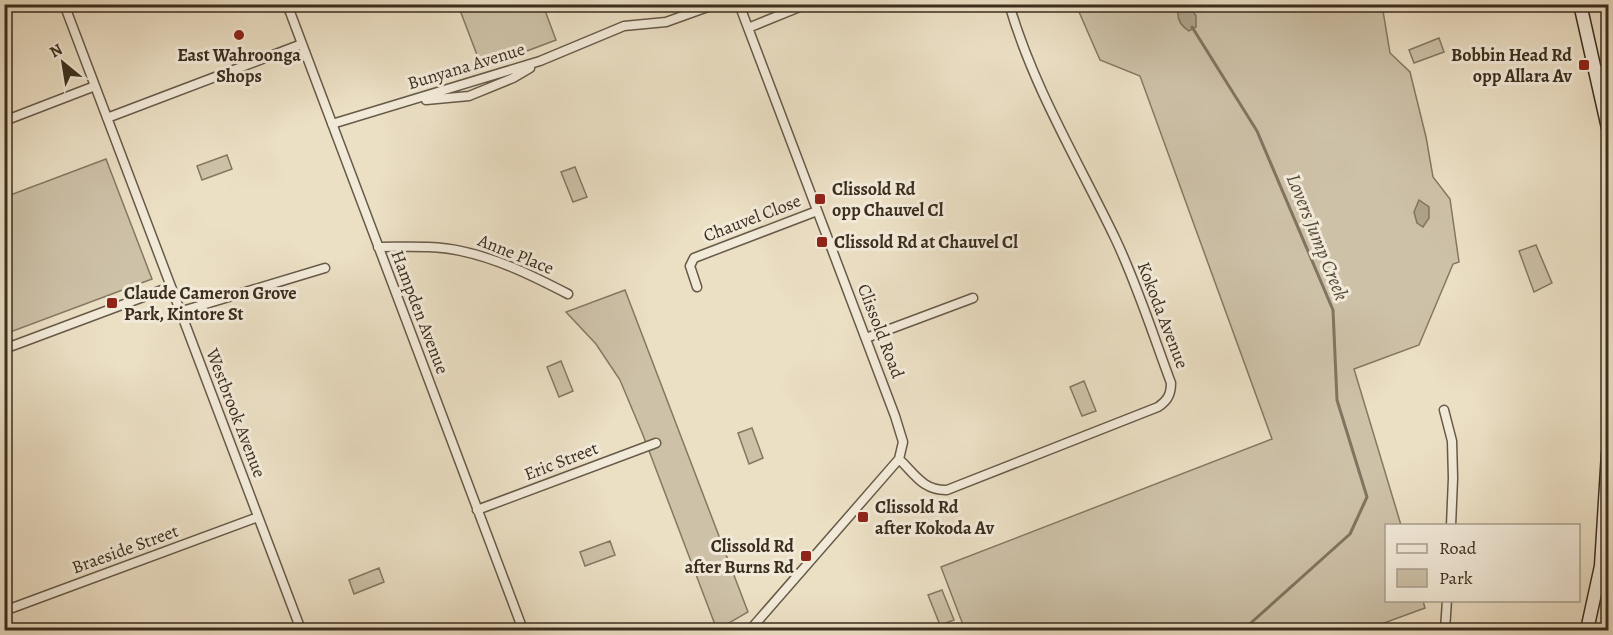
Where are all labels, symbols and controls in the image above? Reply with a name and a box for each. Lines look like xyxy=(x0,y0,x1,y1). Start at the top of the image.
marker: East Wahroonga Shops xyxy=(232,28,246,42)
north arrow xyxy=(33,33,93,93)
street label: Bunyana Avenue xyxy=(404,37,528,95)
text: N xyxy=(45,38,67,63)
place label: East Wahroonga Shops xyxy=(177,43,301,88)
place label: Bobbin Head Rd opp Allara Av xyxy=(1451,43,1573,88)
marker: Bobbin Head Rd opp Allara Av xyxy=(1577,58,1591,72)
water label: Lovers Jump Creek xyxy=(1280,170,1355,305)
place label: Clissold Rd opp Chauvel Cl xyxy=(832,177,944,222)
street label: Chauvel Close xyxy=(700,188,804,248)
marker: Clissold Rd opp Chauvel Cl xyxy=(813,192,827,206)
street label: Anne Place xyxy=(474,228,557,280)
place label: Clissold Rd at Chauvel Cl xyxy=(834,230,1018,254)
marker: Clissold Rd at Chauvel Cl xyxy=(815,235,829,249)
street label: Hampden Avenue xyxy=(385,247,455,377)
street label: Kokoda Avenue xyxy=(1132,258,1194,372)
street label: Clissold Road xyxy=(852,280,910,382)
place label: Claude Cameron Grove Park, Kintore St xyxy=(124,281,297,326)
marker: Claude Cameron Grove Park, Kintore St xyxy=(105,296,119,310)
street label: Westbrook Avenue xyxy=(200,344,272,481)
street label: Eric Street xyxy=(521,436,602,486)
place label: Clissold Rd after Kokoda Av xyxy=(875,495,995,540)
marker: Clissold Rd after Kokoda Av xyxy=(856,510,870,524)
street label: Braeside Street xyxy=(68,519,182,579)
legend xyxy=(1385,524,1580,602)
place label: Clissold Rd after Burns Rd xyxy=(685,534,794,579)
text: Road xyxy=(1439,536,1477,560)
marker: Clissold Rd after Burns Rd xyxy=(799,549,813,563)
text: Park xyxy=(1439,566,1473,590)

